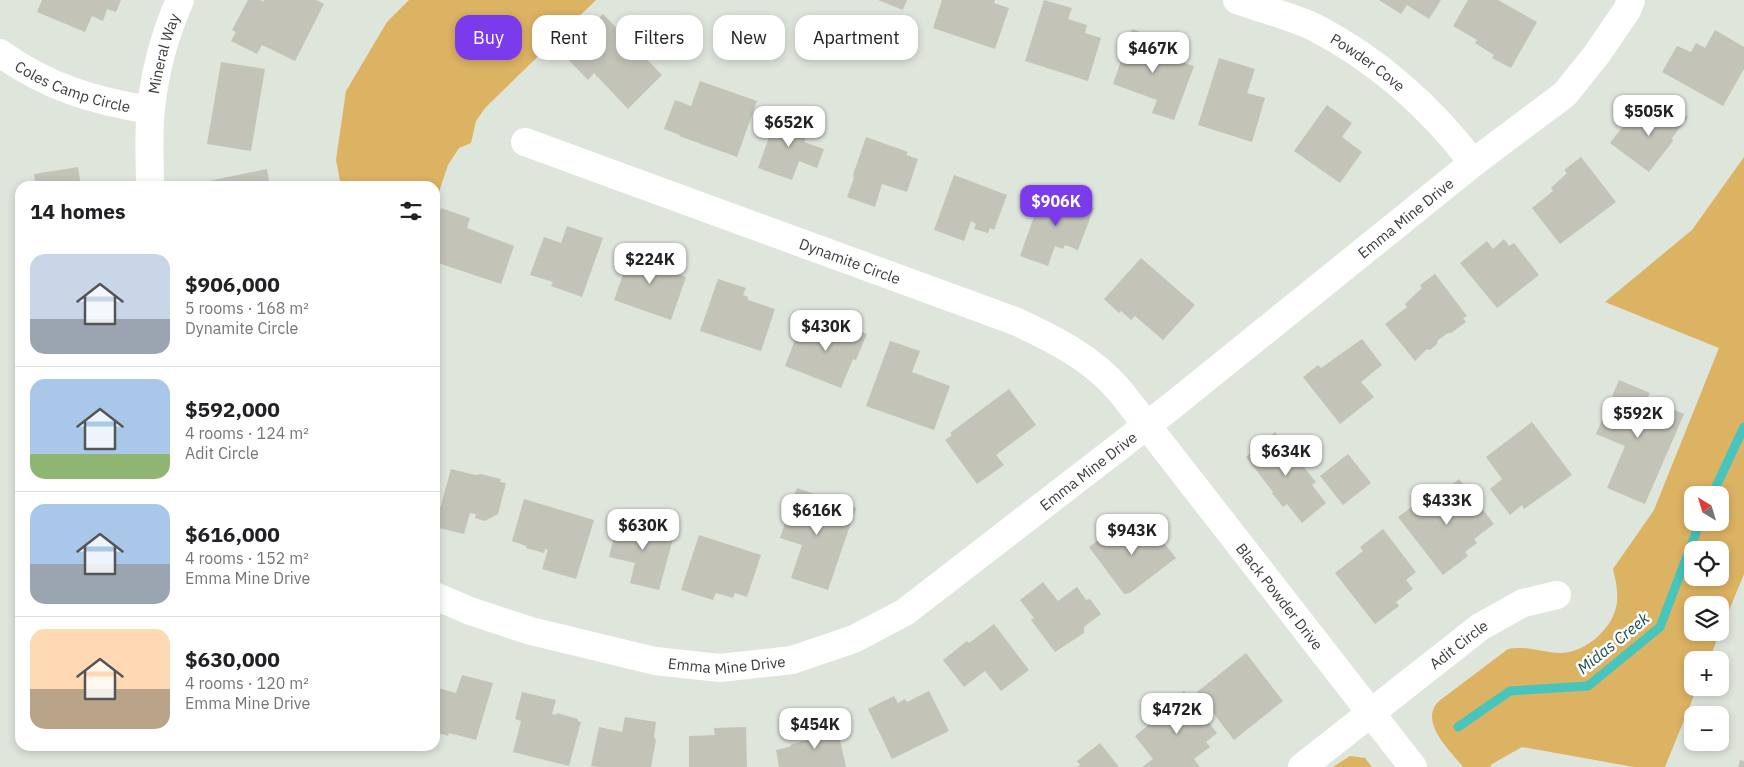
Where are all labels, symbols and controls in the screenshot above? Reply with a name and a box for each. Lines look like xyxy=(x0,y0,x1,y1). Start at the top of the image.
street label: Mineral Way xyxy=(143,10,183,95)
chip: Buy xyxy=(455,15,522,60)
chip: Rent xyxy=(532,15,606,60)
chip: Filters xyxy=(616,15,703,60)
chip: New xyxy=(713,15,785,60)
chip: Apartment xyxy=(795,15,918,60)
street label: Powder Cove xyxy=(1327,29,1409,95)
pin: $467K xyxy=(1118,32,1188,74)
text: $467K xyxy=(1128,38,1178,58)
street label: Coles Camp Circle xyxy=(12,56,132,116)
pin: $505K xyxy=(1614,94,1684,137)
text: $505K xyxy=(1624,101,1674,121)
pin: $652K xyxy=(754,106,824,148)
text: $652K xyxy=(764,112,814,132)
street label: Emma Mine Drive xyxy=(1354,173,1457,262)
pin: $906K xyxy=(1021,184,1091,227)
text: $906K xyxy=(1031,191,1081,211)
text: 14 homes xyxy=(30,197,126,225)
icon: filters xyxy=(397,197,425,225)
street label: Dynamite Circle xyxy=(797,234,903,288)
pin: $224K xyxy=(615,242,685,285)
text: $224K xyxy=(625,249,675,269)
text: $906,000 xyxy=(185,270,280,298)
icon: home xyxy=(70,274,130,334)
text: 5 rooms · 168 m² xyxy=(185,298,309,318)
pin: $430K xyxy=(791,310,861,352)
text: $430K xyxy=(801,316,851,336)
text: Dynamite Circle xyxy=(185,318,298,338)
text: $592,000 xyxy=(185,395,280,423)
pin: $592K xyxy=(1603,396,1673,439)
icon: home xyxy=(70,399,130,459)
text: $592K xyxy=(1613,403,1663,423)
text: 4 rooms · 124 m² xyxy=(185,423,309,443)
street label: Emma Mine Drive xyxy=(1036,427,1140,514)
pin: $634K xyxy=(1251,434,1321,477)
text: $634K xyxy=(1261,441,1311,461)
text: Adit Circle xyxy=(185,443,259,463)
pin: $433K xyxy=(1412,484,1482,526)
north arrow xyxy=(1684,486,1729,531)
map controls xyxy=(1684,486,1729,751)
text: $433K xyxy=(1422,490,1472,510)
pin: $616K xyxy=(782,494,852,536)
text: $616K xyxy=(792,500,842,520)
pin: $630K xyxy=(608,508,678,551)
pin: $943K xyxy=(1097,514,1167,556)
text: $630K xyxy=(618,515,668,535)
text: $616,000 xyxy=(185,520,280,548)
text: $943K xyxy=(1107,520,1157,540)
icon: home xyxy=(70,524,130,584)
street label: Black Powder Drive xyxy=(1232,539,1327,653)
button: locate xyxy=(1684,541,1729,586)
text: 4 rooms · 152 m² xyxy=(185,548,309,568)
text: Emma Mine Drive xyxy=(185,568,310,588)
button: layers xyxy=(1684,596,1729,641)
water label: Midas Creek xyxy=(1573,607,1654,678)
street label: Adit Circle xyxy=(1425,615,1491,673)
text: $630,000 xyxy=(185,645,280,673)
icon: home xyxy=(70,649,130,709)
street label: Emma Mine Drive xyxy=(667,651,786,678)
button: + xyxy=(1684,651,1729,696)
text: 4 rooms · 120 m² xyxy=(185,673,309,693)
pin: $472K xyxy=(1142,692,1212,735)
text: Emma Mine Drive xyxy=(185,693,310,713)
text: $472K xyxy=(1152,699,1202,719)
button: − xyxy=(1684,706,1729,751)
pin: $454K xyxy=(780,708,850,750)
text: $454K xyxy=(790,714,840,734)

